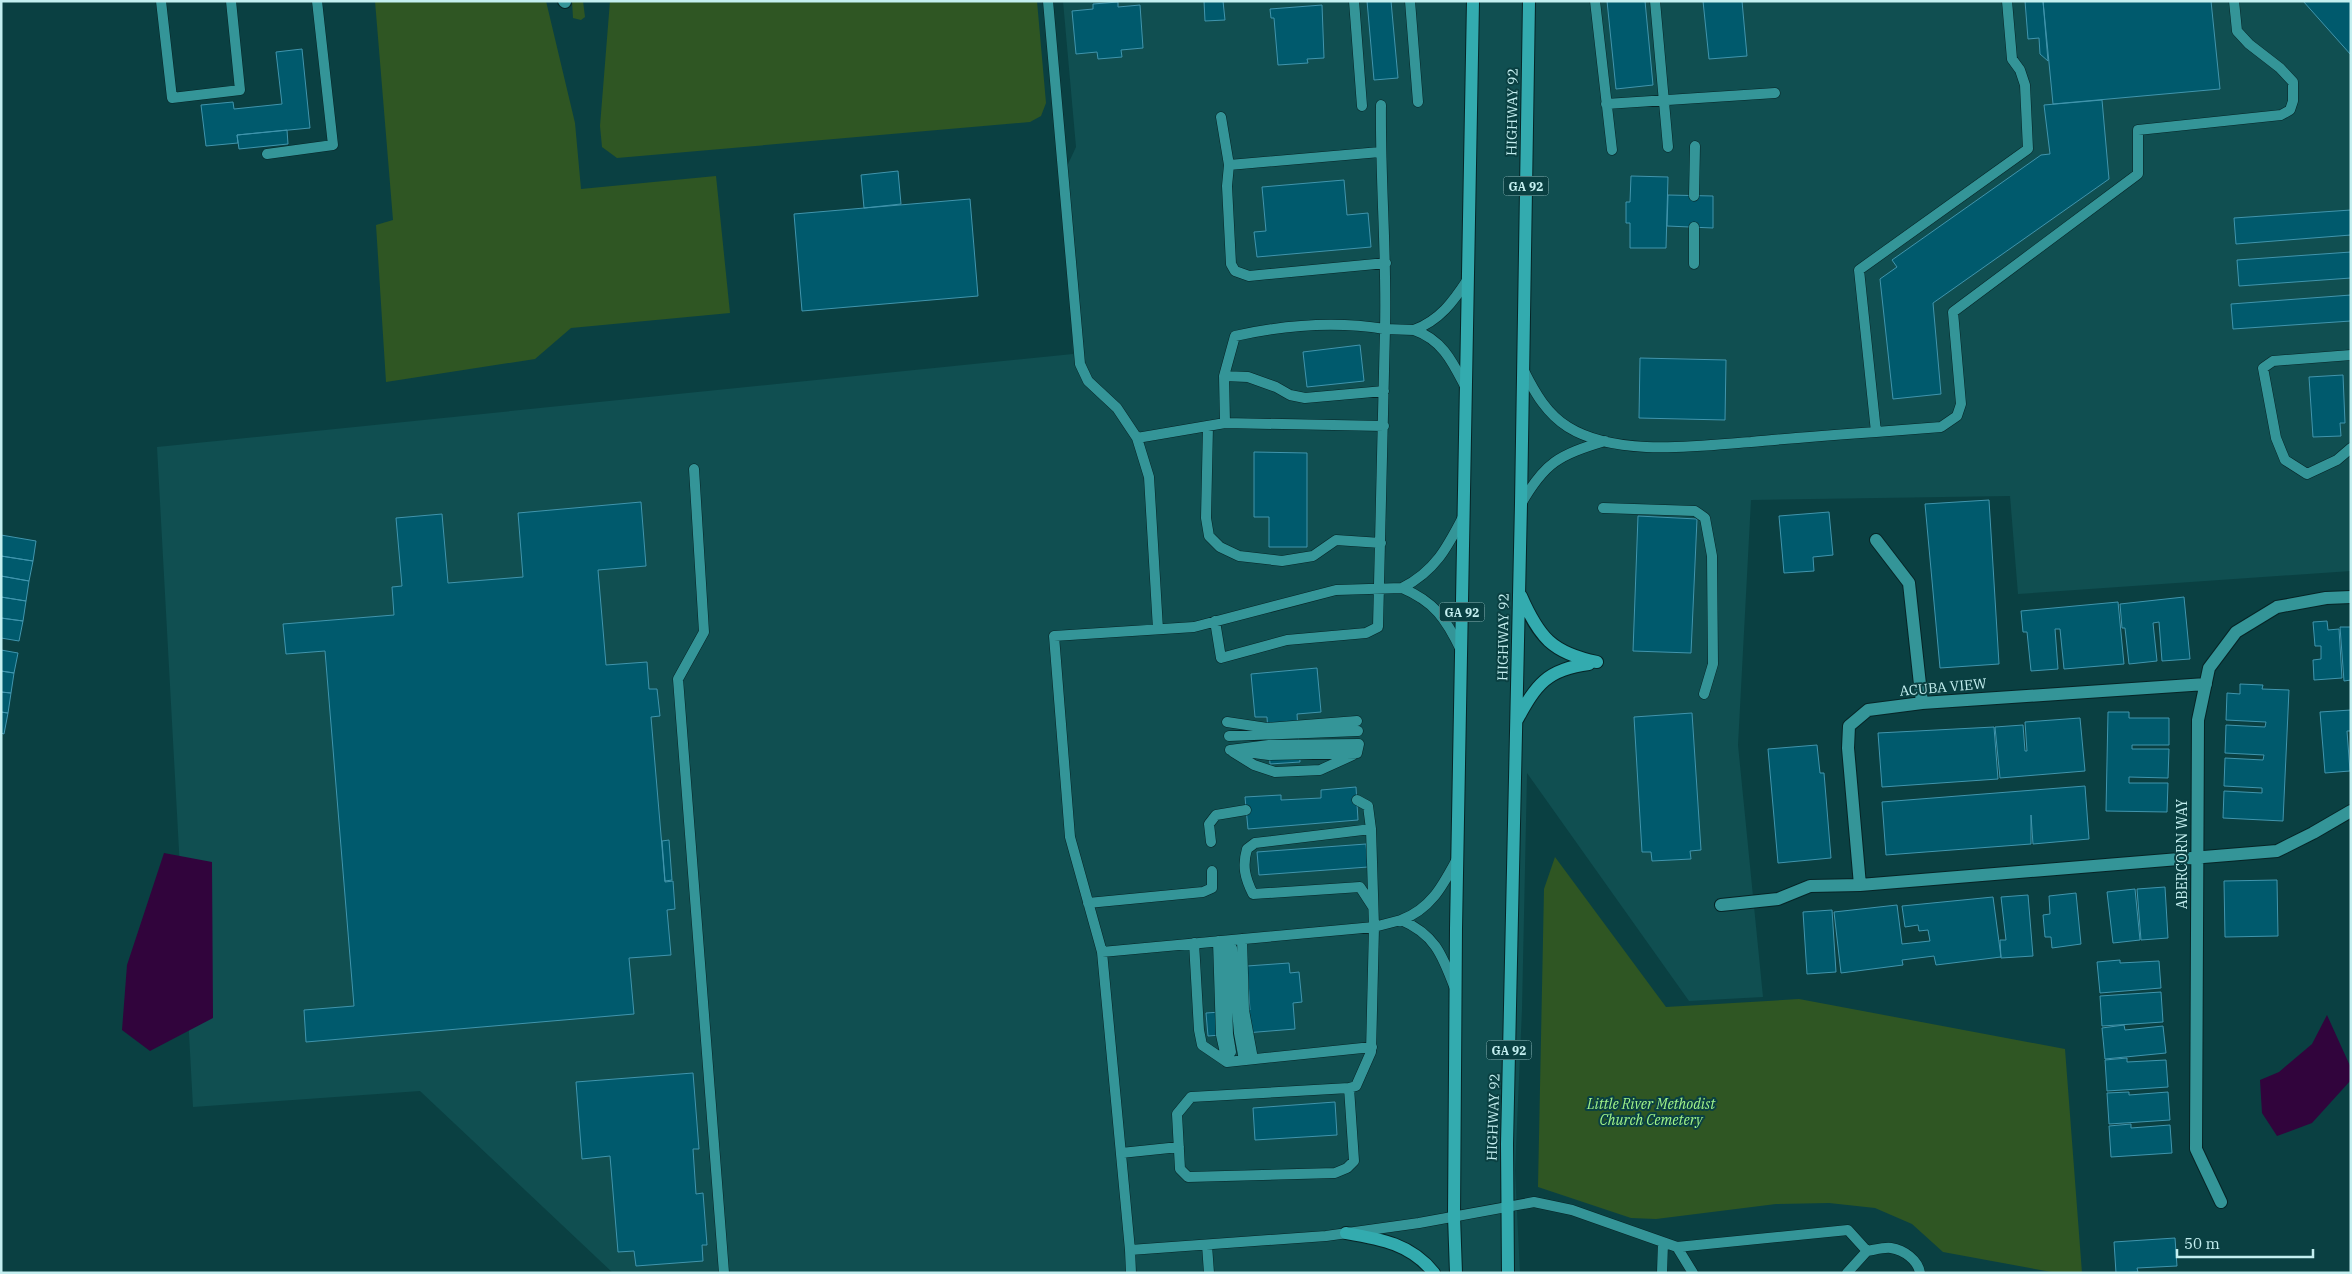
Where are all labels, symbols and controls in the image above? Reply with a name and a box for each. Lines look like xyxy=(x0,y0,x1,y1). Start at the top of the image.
street label: HIGHWAY 92 xyxy=(1502,68,1522,156)
road number: GA 92 xyxy=(1504,177,1548,196)
street label: HIGHWAY 92 xyxy=(1493,593,1513,681)
road number: GA 92 xyxy=(1440,602,1484,622)
street label: ACUBA VIEW xyxy=(1899,674,1988,700)
street label: ABERCORN WAY xyxy=(2173,799,2191,909)
road number: GA 92 xyxy=(1486,1040,1532,1060)
street label: HIGHWAY 92 xyxy=(1482,1073,1504,1161)
park label: Little River Methodist Church Cemetery xyxy=(1586,1095,1716,1129)
scale bar xyxy=(2177,1226,2313,1258)
text: 50 m xyxy=(2184,1234,2220,1253)

